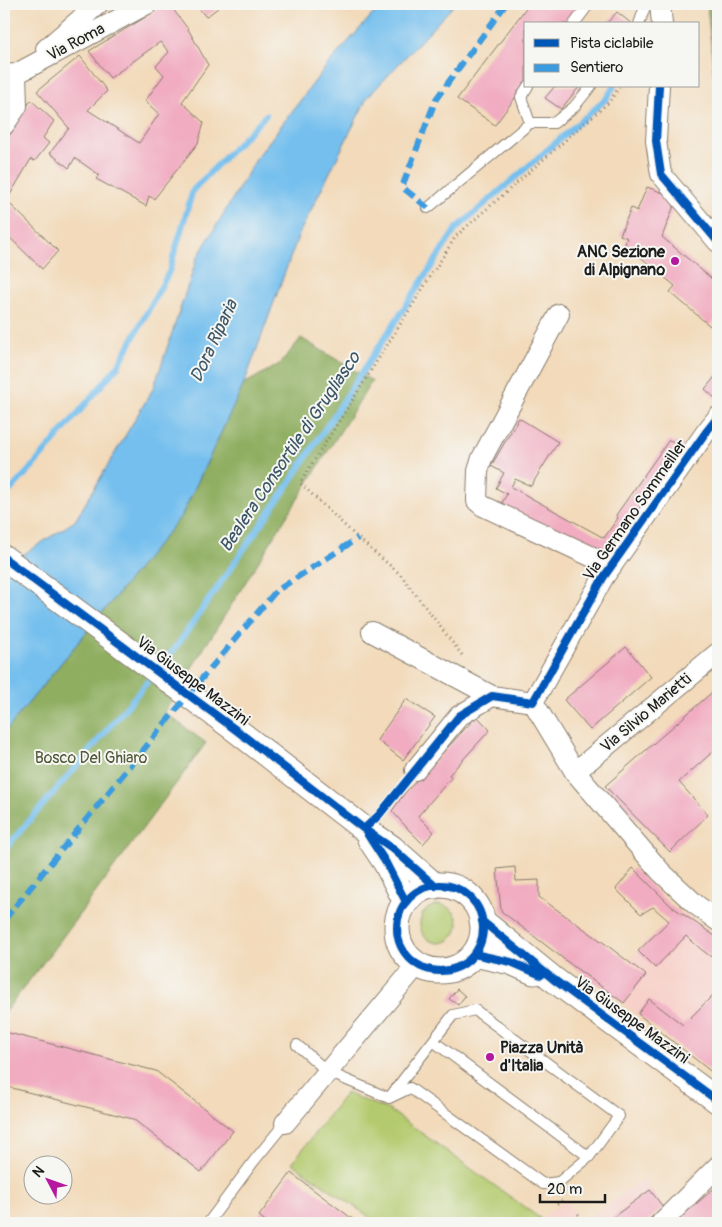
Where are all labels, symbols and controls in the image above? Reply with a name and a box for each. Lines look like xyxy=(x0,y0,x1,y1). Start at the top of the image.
street label: Via Roma xyxy=(44,19,108,65)
legend xyxy=(524,22,700,88)
text: Pista ciclabile xyxy=(570,34,654,53)
text: Sentiero xyxy=(570,58,623,77)
place label: ANC Sezione di Alpignano xyxy=(577,242,666,280)
marker: ANC Sezione di Alpignano xyxy=(669,255,681,267)
water label: Dora Riparia xyxy=(185,295,244,386)
water label: Bealera Consortile di Grugliasco xyxy=(214,346,366,556)
street label: Via Germano Sommeiller xyxy=(579,435,692,585)
street label: Via Giuseppe Mazzini xyxy=(132,632,254,730)
street label: Via Silvio Marietti xyxy=(596,669,696,757)
park label: Bosco Del Ghiaro xyxy=(35,748,148,768)
street label: Via Giuseppe Mazzini xyxy=(571,972,693,1068)
place label: Piazza Unità d'Italia xyxy=(500,1038,584,1076)
marker: Piazza Unità d'Italia xyxy=(484,1051,496,1063)
north arrow xyxy=(22,1154,72,1204)
text: N xyxy=(29,1163,48,1181)
scale bar xyxy=(540,1172,604,1204)
text: 20 m xyxy=(547,1180,582,1199)

